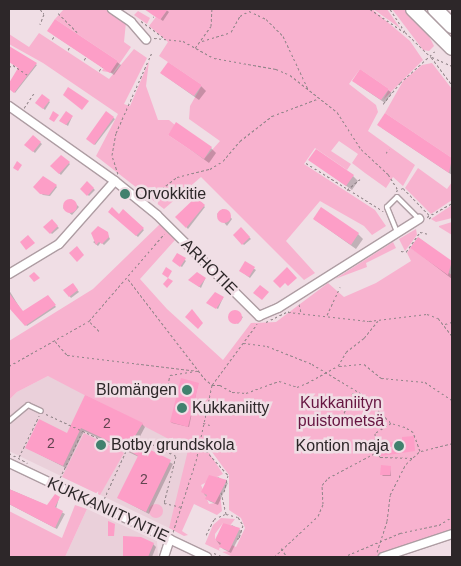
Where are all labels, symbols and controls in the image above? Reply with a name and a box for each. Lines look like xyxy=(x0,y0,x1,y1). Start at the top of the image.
place label: Orvokkitie xyxy=(135,184,206,204)
marker: Orvokkitie xyxy=(119,188,131,200)
street label: ARHOTIE xyxy=(177,235,241,299)
place label: Blomängen xyxy=(96,380,177,400)
marker: Blomängen xyxy=(181,384,193,396)
park label: Kukkaniityn puistometsä xyxy=(298,393,384,431)
place label: Kukkaniitty xyxy=(192,398,269,418)
marker: Kukkaniitty xyxy=(176,402,188,414)
house number: 2 xyxy=(103,415,111,431)
house number: 2 xyxy=(47,435,55,451)
place label: Botby grundskola xyxy=(111,435,235,455)
place label: Kontion maja xyxy=(296,436,389,456)
marker: Botby grundskola xyxy=(95,439,107,451)
marker: Kontion maja xyxy=(393,440,405,452)
house number: 2 xyxy=(140,471,148,487)
street label: KUKKANIITYNTIE xyxy=(44,473,172,547)

